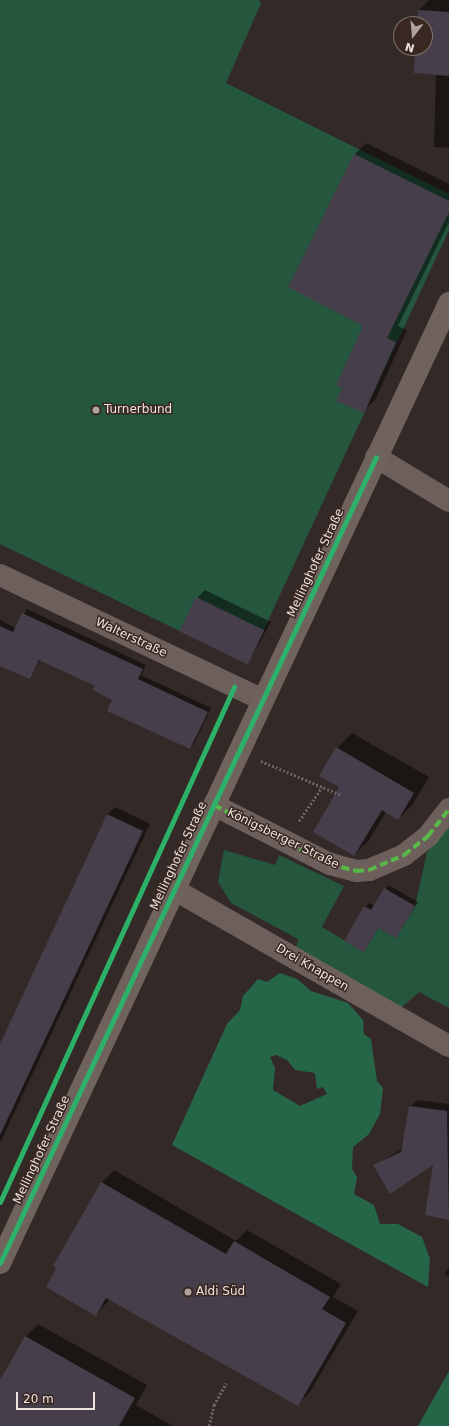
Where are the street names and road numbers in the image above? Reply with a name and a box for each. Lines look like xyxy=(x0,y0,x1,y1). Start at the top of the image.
street label: Mellinghofer Straße xyxy=(285,507,347,619)
street label: Walterstraße xyxy=(93,615,169,661)
street label: Mellinghofer Straße xyxy=(148,800,210,912)
street label: Königsberger Straße xyxy=(225,806,341,872)
street label: Drei Knappen xyxy=(273,941,351,995)
street label: Mellinghofer Straße xyxy=(11,1094,73,1206)

